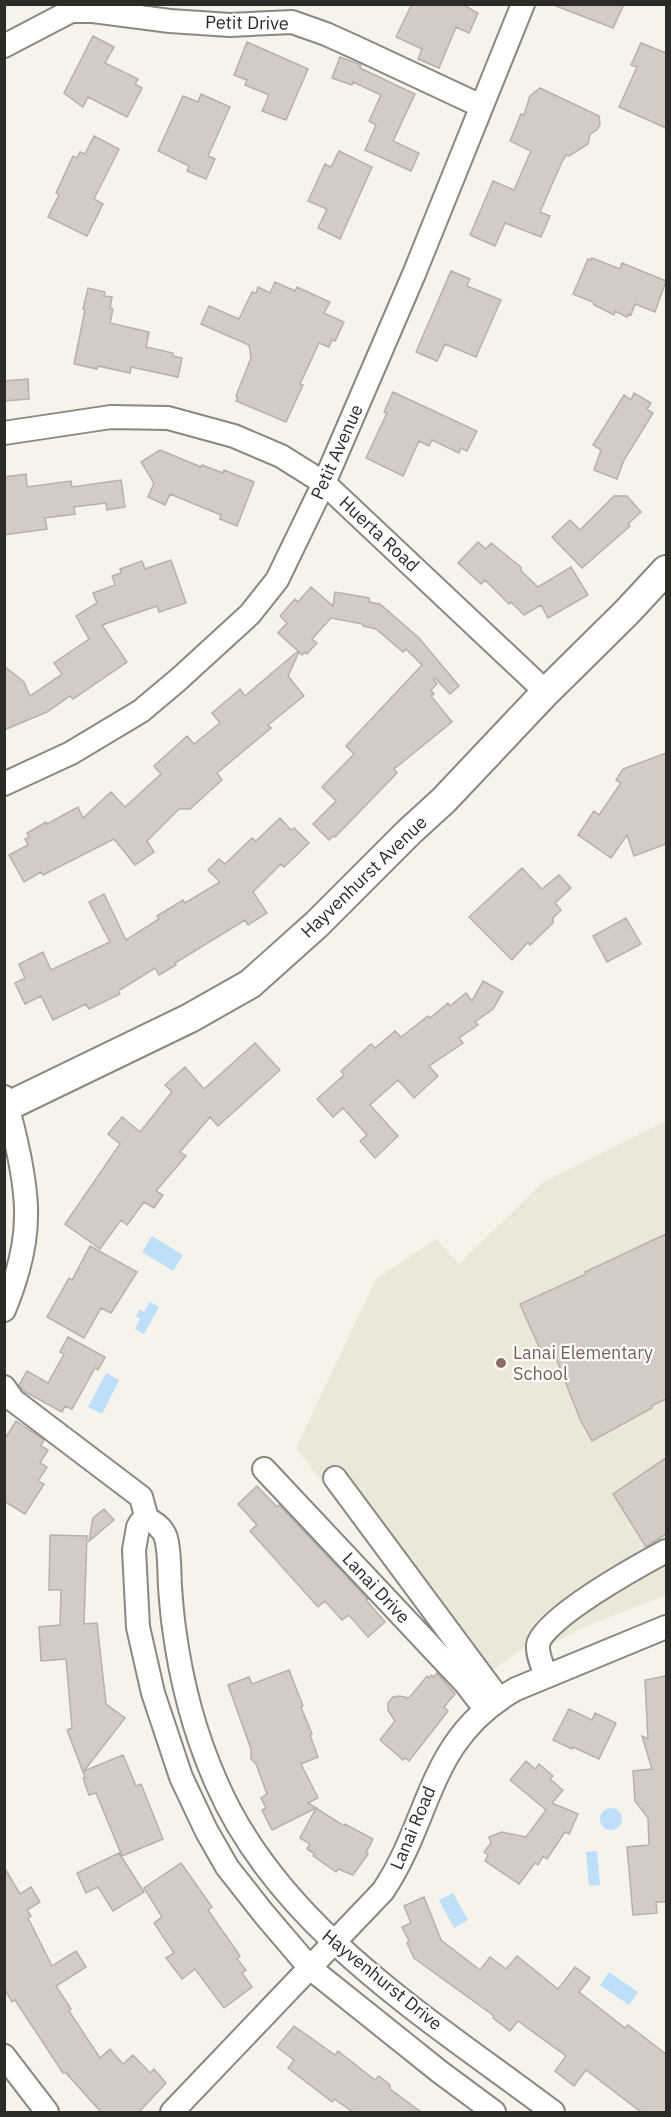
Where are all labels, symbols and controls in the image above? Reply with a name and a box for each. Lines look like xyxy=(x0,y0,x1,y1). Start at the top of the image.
street label: Petit Drive xyxy=(205,10,289,35)
street label: Petit Avenue xyxy=(305,400,368,503)
street label: Huerta Road xyxy=(335,491,424,577)
street label: Hayvenhurst Avenue xyxy=(296,810,432,943)
place label: Lanai Elementary School xyxy=(513,1341,653,1385)
marker: Lanai Elementary School xyxy=(494,1356,508,1370)
street label: Lanai Drive xyxy=(338,1547,415,1628)
street label: Lanai Road xyxy=(385,1783,440,1873)
street label: Hayvenhurst Drive xyxy=(318,1924,447,2035)

